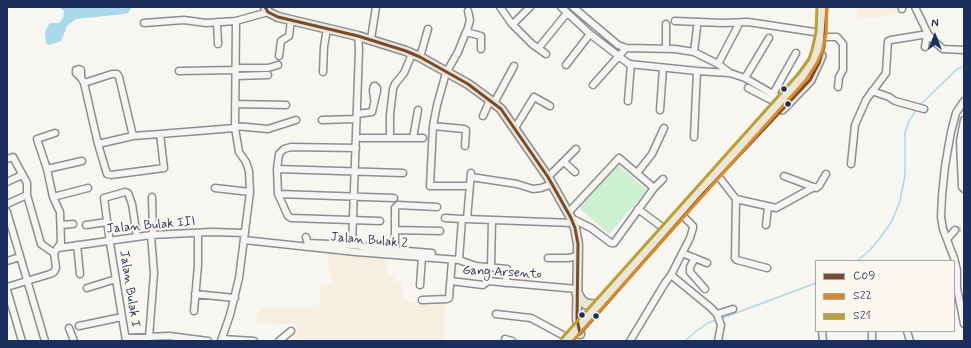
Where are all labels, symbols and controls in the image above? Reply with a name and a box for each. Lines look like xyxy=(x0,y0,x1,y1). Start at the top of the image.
north arrow xyxy=(915,16,955,56)
text: N xyxy=(931,17,939,31)
unlabelled marker xyxy=(779,84,789,94)
unlabelled marker xyxy=(783,99,793,109)
street label: Jalan Bulak III xyxy=(106,214,196,238)
street label: Jalan Bulak 2 xyxy=(330,230,408,252)
street label: Jalan Bulak I xyxy=(115,249,143,329)
legend xyxy=(815,260,955,332)
street label: Gang Arsento xyxy=(462,263,542,283)
text: C09 xyxy=(853,268,875,284)
text: S22 xyxy=(853,288,872,304)
text: S21 xyxy=(853,308,871,324)
unlabelled marker xyxy=(577,310,587,320)
unlabelled marker xyxy=(591,311,601,321)

